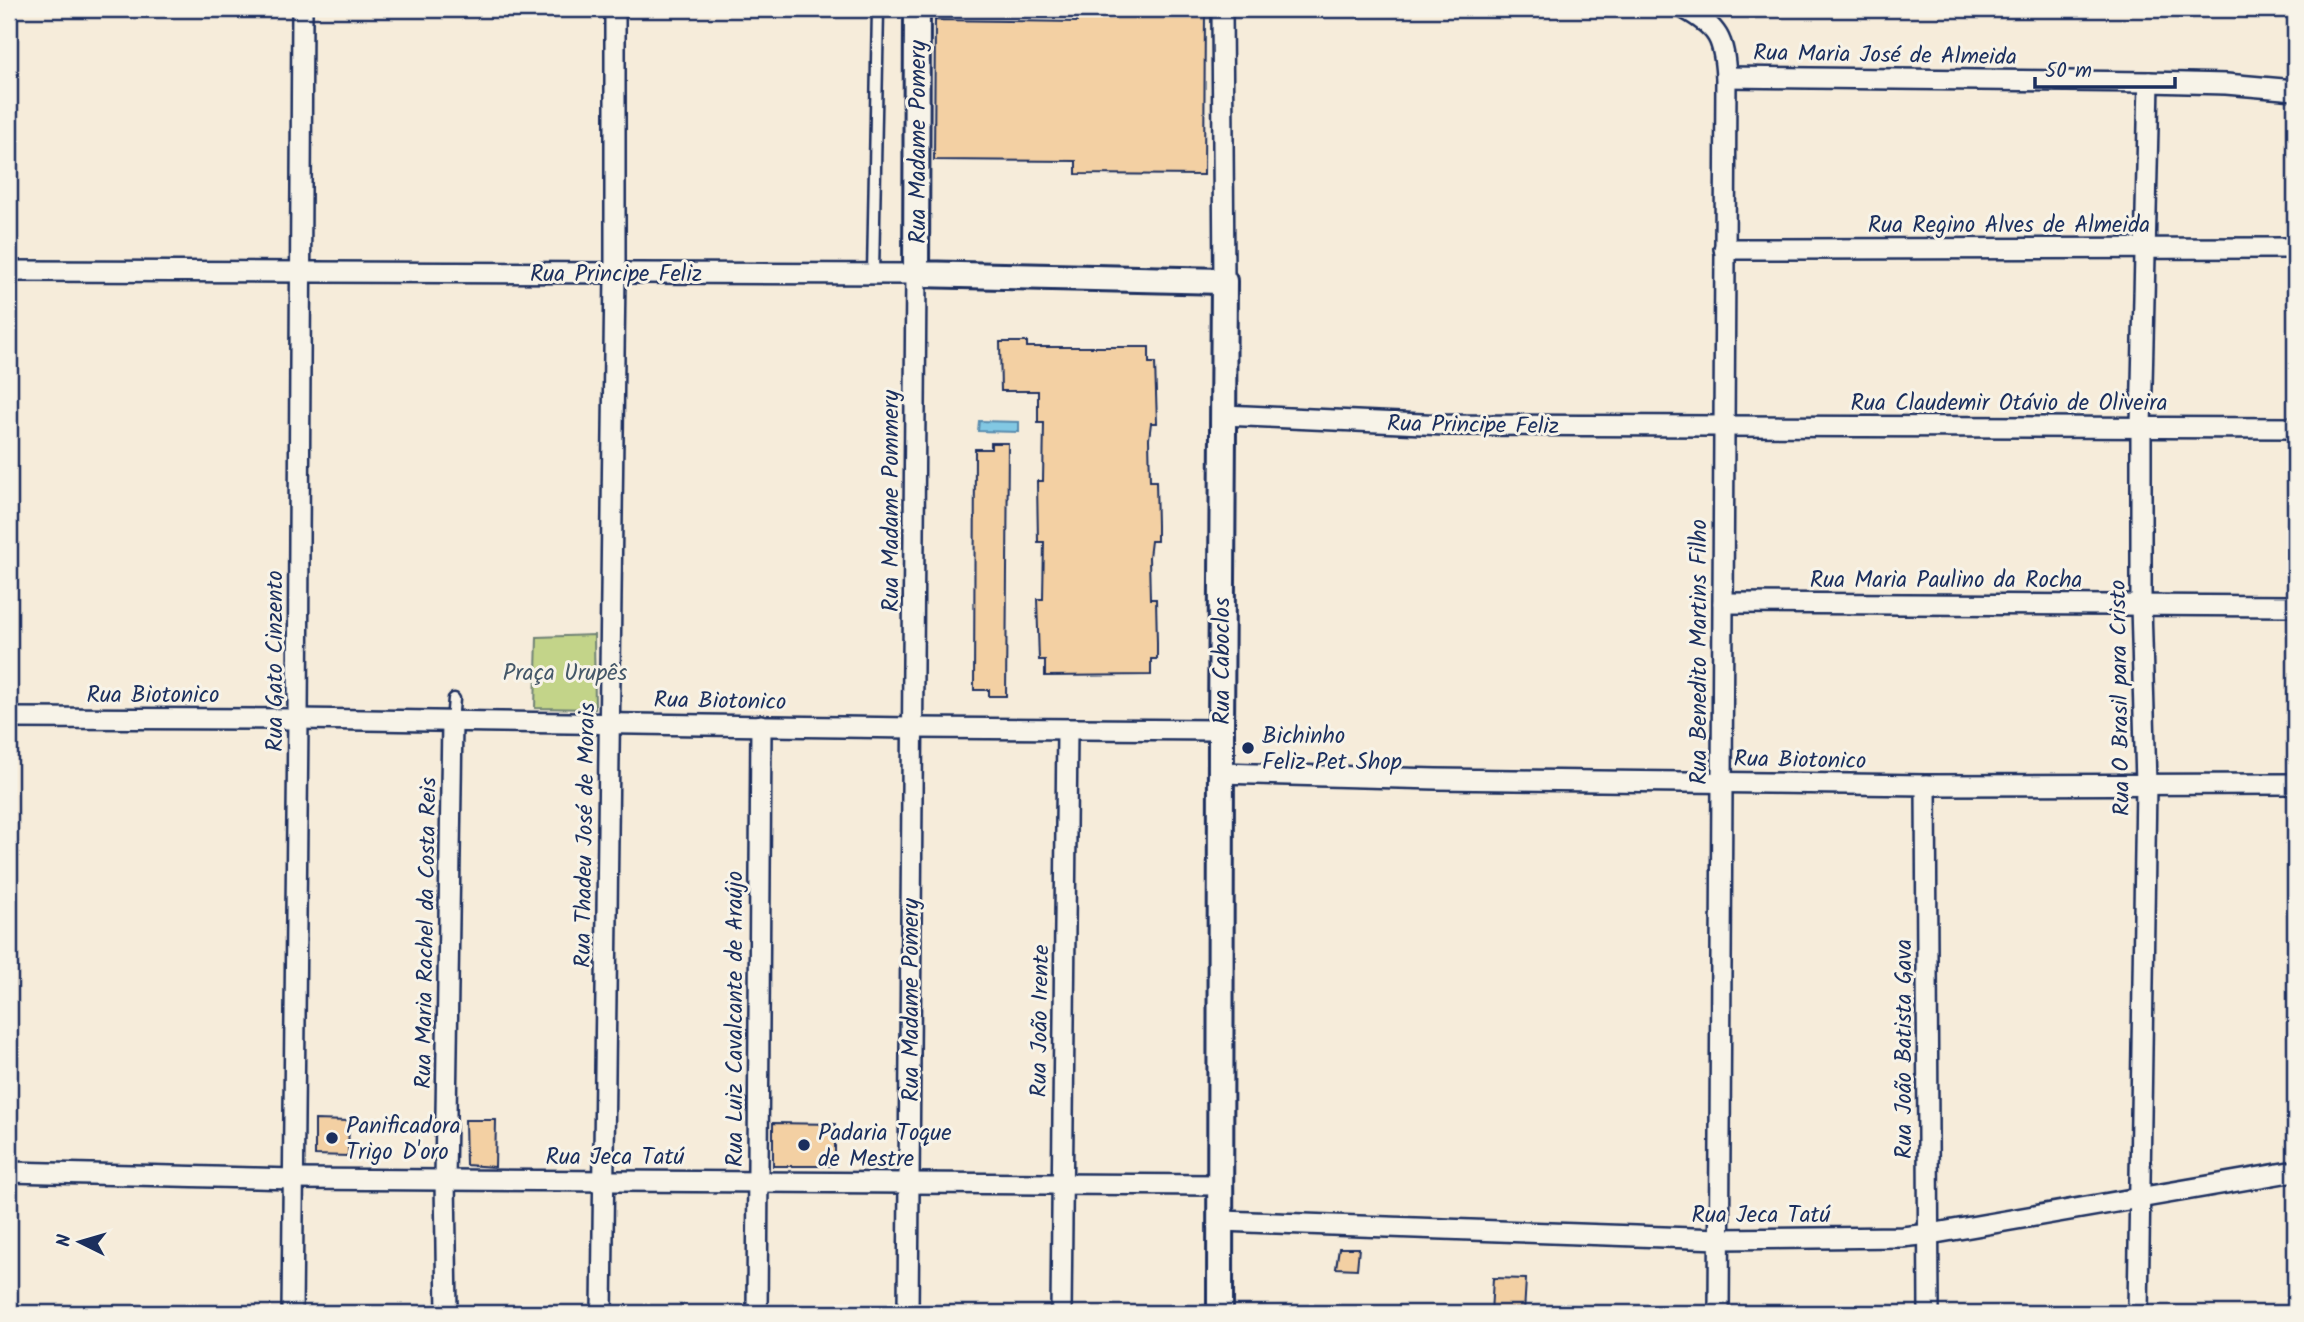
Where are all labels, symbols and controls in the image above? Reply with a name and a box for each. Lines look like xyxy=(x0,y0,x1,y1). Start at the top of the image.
street label: Rua Maria José de Almeida xyxy=(1753,36,2017,76)
street label: Rua Madame Pomery xyxy=(901,40,937,244)
scale bar xyxy=(2035,46,2174,90)
text: 50 m xyxy=(2045,55,2092,88)
street label: Rua Regino Alves de Almeida xyxy=(1868,208,2150,244)
street label: Rua Principe Feliz xyxy=(530,257,702,293)
street label: Rua Claudemir Otávio de Oliveira xyxy=(1850,386,2168,422)
street label: Rua Madame Pommery xyxy=(874,390,910,612)
street label: Rua Principe Feliz xyxy=(1387,406,1559,445)
street label: Rua Benedito Martins Filho xyxy=(1682,519,1718,785)
street label: Rua Maria Paulino da Rocha xyxy=(1810,563,2082,599)
street label: Rua Gato Cinzento xyxy=(258,570,294,752)
street label: Rua O Brasil para Cristo xyxy=(2101,579,2141,816)
street label: Rua Caboclos xyxy=(1205,597,1241,725)
park label: Praça Urupês xyxy=(503,656,627,692)
street label: Rua Biotonico xyxy=(87,678,219,714)
street label: Rua Biotonico xyxy=(653,683,787,721)
street label: Rua Thadeu José de Morais xyxy=(566,702,606,968)
place label: Bichinho Feliz Pet Shop xyxy=(1262,719,1402,781)
marker: Bichinho Feliz Pet Shop xyxy=(1240,740,1256,756)
street label: Rua Biotonico xyxy=(1733,742,1867,780)
street label: Rua Maria Rachel da Costa Reis xyxy=(406,777,448,1089)
street label: Rua Luiz Cavalcante de Araújo xyxy=(718,871,754,1167)
street label: Rua Madame Pomery xyxy=(894,898,930,1102)
street label: Rua João Batista Gava xyxy=(1887,939,1923,1159)
street label: Rua João Irente xyxy=(1022,944,1060,1098)
place label: Panificadora Trigo D'oro xyxy=(346,1109,460,1171)
place label: Padaria Toque de Mestre xyxy=(818,1116,952,1178)
marker: Panificadora Trigo D'oro xyxy=(324,1130,340,1146)
marker: Padaria Toque de Mestre xyxy=(796,1137,812,1153)
street label: Rua Jeca Tatú xyxy=(546,1140,685,1176)
street label: Rua Jeca Tatú xyxy=(1692,1198,1831,1234)
north arrow xyxy=(46,1206,116,1276)
text: N xyxy=(50,1233,81,1248)

